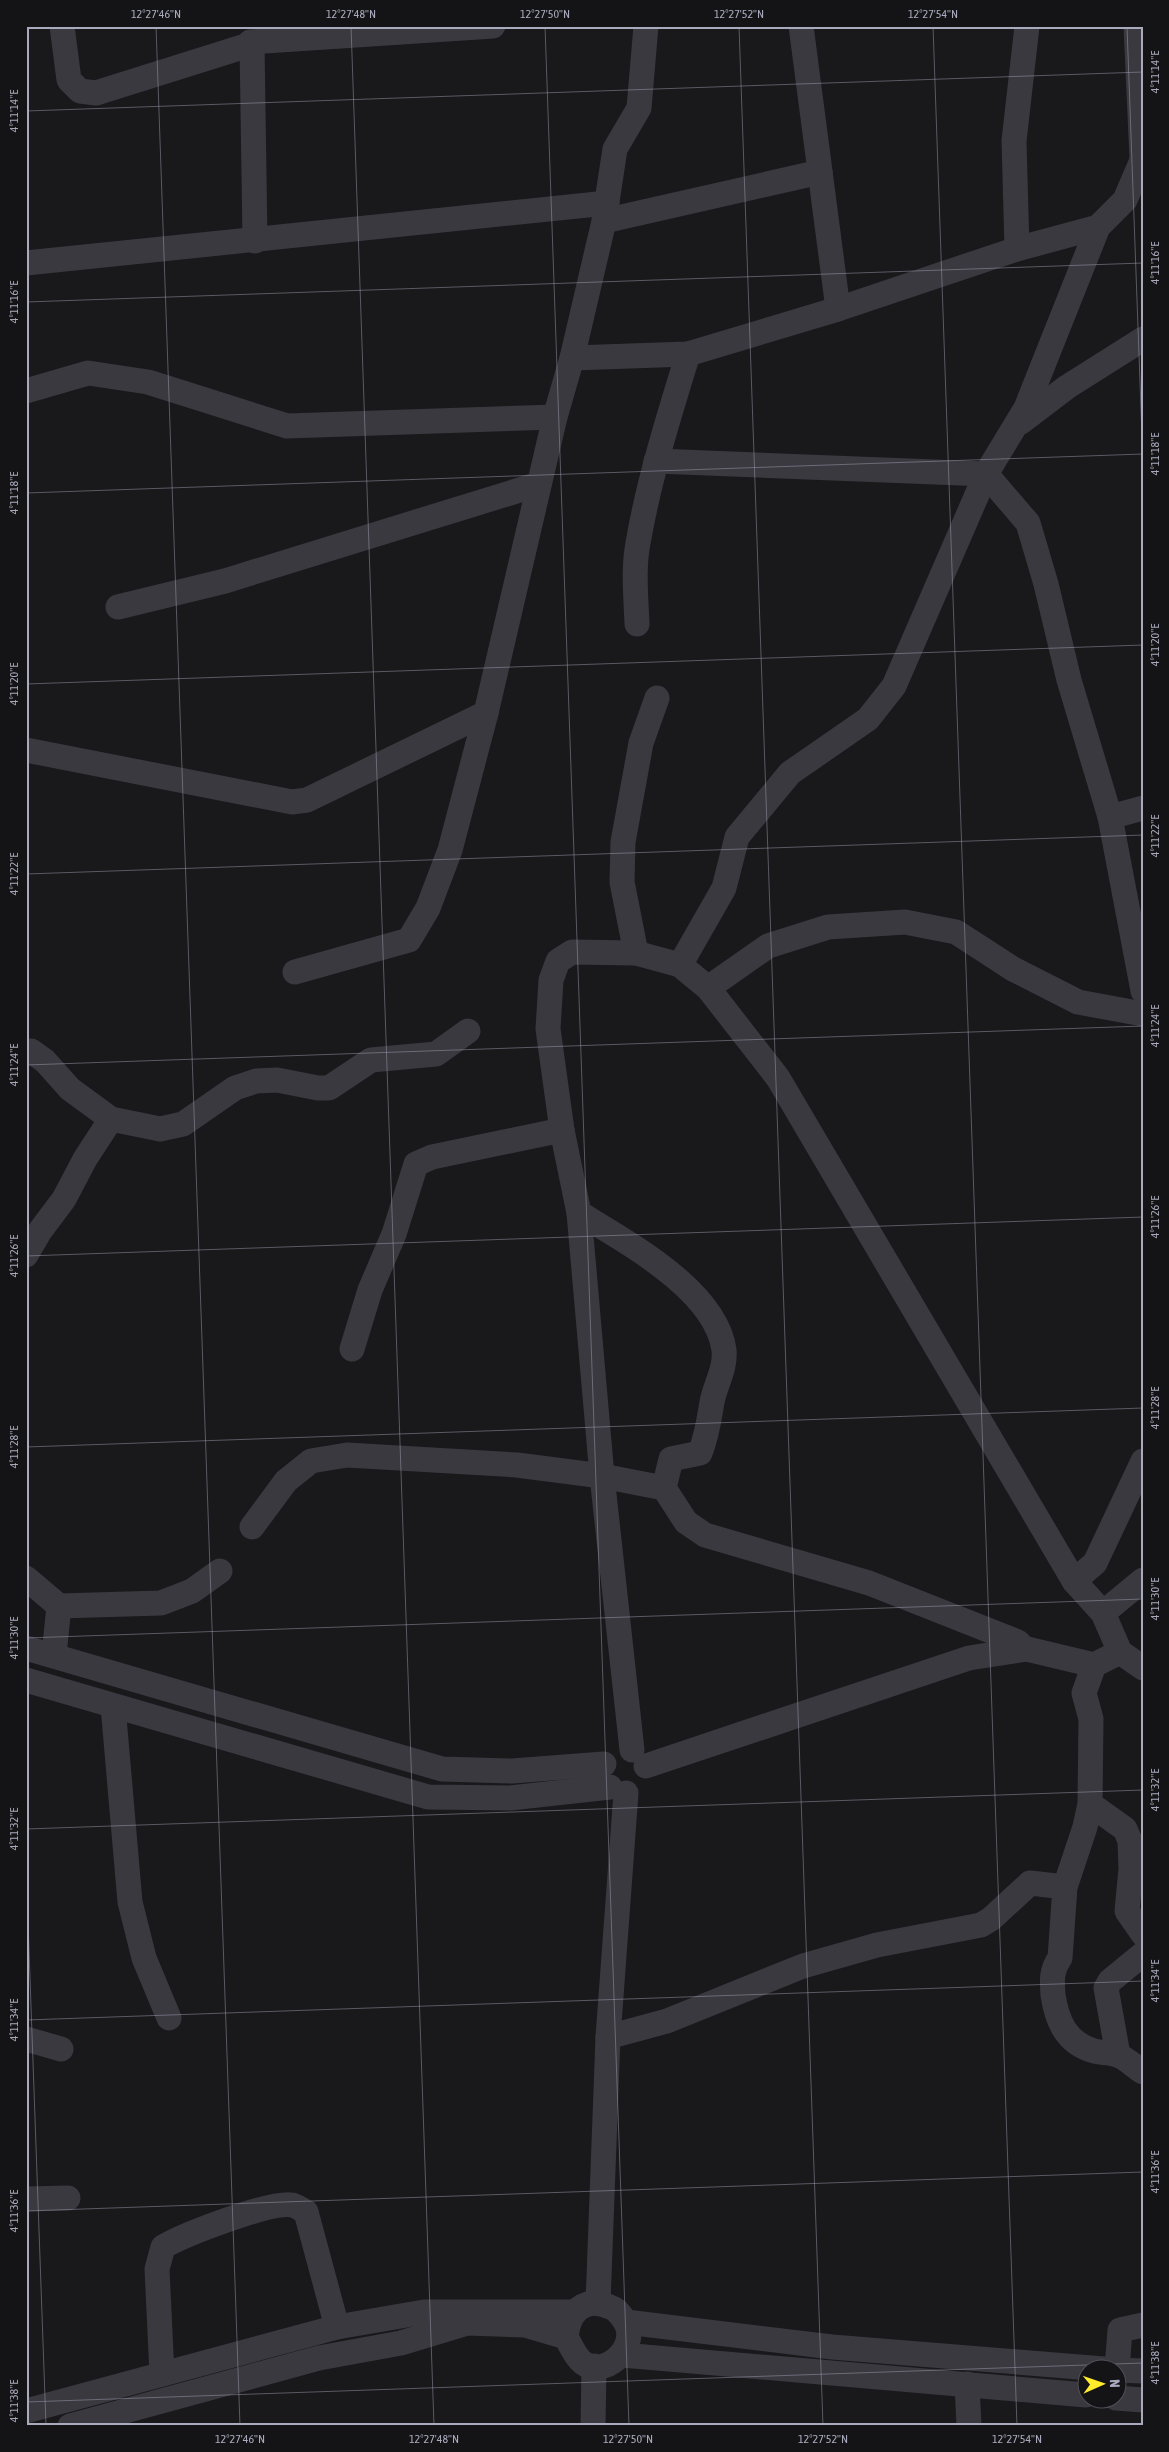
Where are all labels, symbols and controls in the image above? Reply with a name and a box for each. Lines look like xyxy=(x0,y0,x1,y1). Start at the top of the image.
text: 12°27'46"N xyxy=(131,7,181,21)
text: 12°27'48"N xyxy=(326,7,376,21)
text: 12°27'50"N xyxy=(520,7,570,21)
text: 12°27'52"N xyxy=(714,7,764,21)
text: 12°27'54"N xyxy=(908,7,958,21)
text: 4°11'14"E xyxy=(1148,51,1162,93)
text: 4°11'14"E xyxy=(7,90,21,132)
text: 4°11'16"E xyxy=(1148,242,1162,284)
text: 4°11'16"E xyxy=(7,281,21,323)
text: 4°11'18"E xyxy=(1148,433,1162,475)
text: 4°11'18"E xyxy=(7,472,21,514)
text: 4°11'20"E xyxy=(1148,624,1162,666)
text: 4°11'20"E xyxy=(7,663,21,705)
text: 4°11'22"E xyxy=(1148,815,1162,857)
text: 4°11'22"E xyxy=(7,853,21,895)
text: 4°11'24"E xyxy=(1148,1005,1162,1047)
text: 4°11'24"E xyxy=(7,1044,21,1086)
text: 4°11'26"E xyxy=(1148,1196,1162,1238)
text: 4°11'26"E xyxy=(7,1235,21,1277)
text: 4°11'28"E xyxy=(1148,1387,1162,1429)
text: 4°11'28"E xyxy=(7,1426,21,1468)
text: 4°11'30"E xyxy=(1148,1578,1162,1620)
text: 4°11'30"E xyxy=(7,1617,21,1659)
text: 4°11'32"E xyxy=(1148,1769,1162,1811)
text: 4°11'32"E xyxy=(7,1808,21,1850)
text: 4°11'34"E xyxy=(1148,1960,1162,2002)
text: 4°11'34"E xyxy=(7,1999,21,2041)
text: 4°11'36"E xyxy=(1148,2151,1162,2193)
text: 4°11'36"E xyxy=(7,2190,21,2232)
text: 4°11'38"E xyxy=(1148,2342,1162,2384)
north arrow xyxy=(1076,2360,1126,2410)
text: N xyxy=(1107,2379,1123,2388)
text: 4°11'38"E xyxy=(7,2380,21,2422)
text: 12°27'46"N xyxy=(215,2432,265,2446)
text: 12°27'48"N xyxy=(409,2432,459,2446)
text: 12°27'50"N xyxy=(603,2432,653,2446)
text: 12°27'52"N xyxy=(798,2432,848,2446)
text: 12°27'54"N xyxy=(992,2432,1042,2446)

